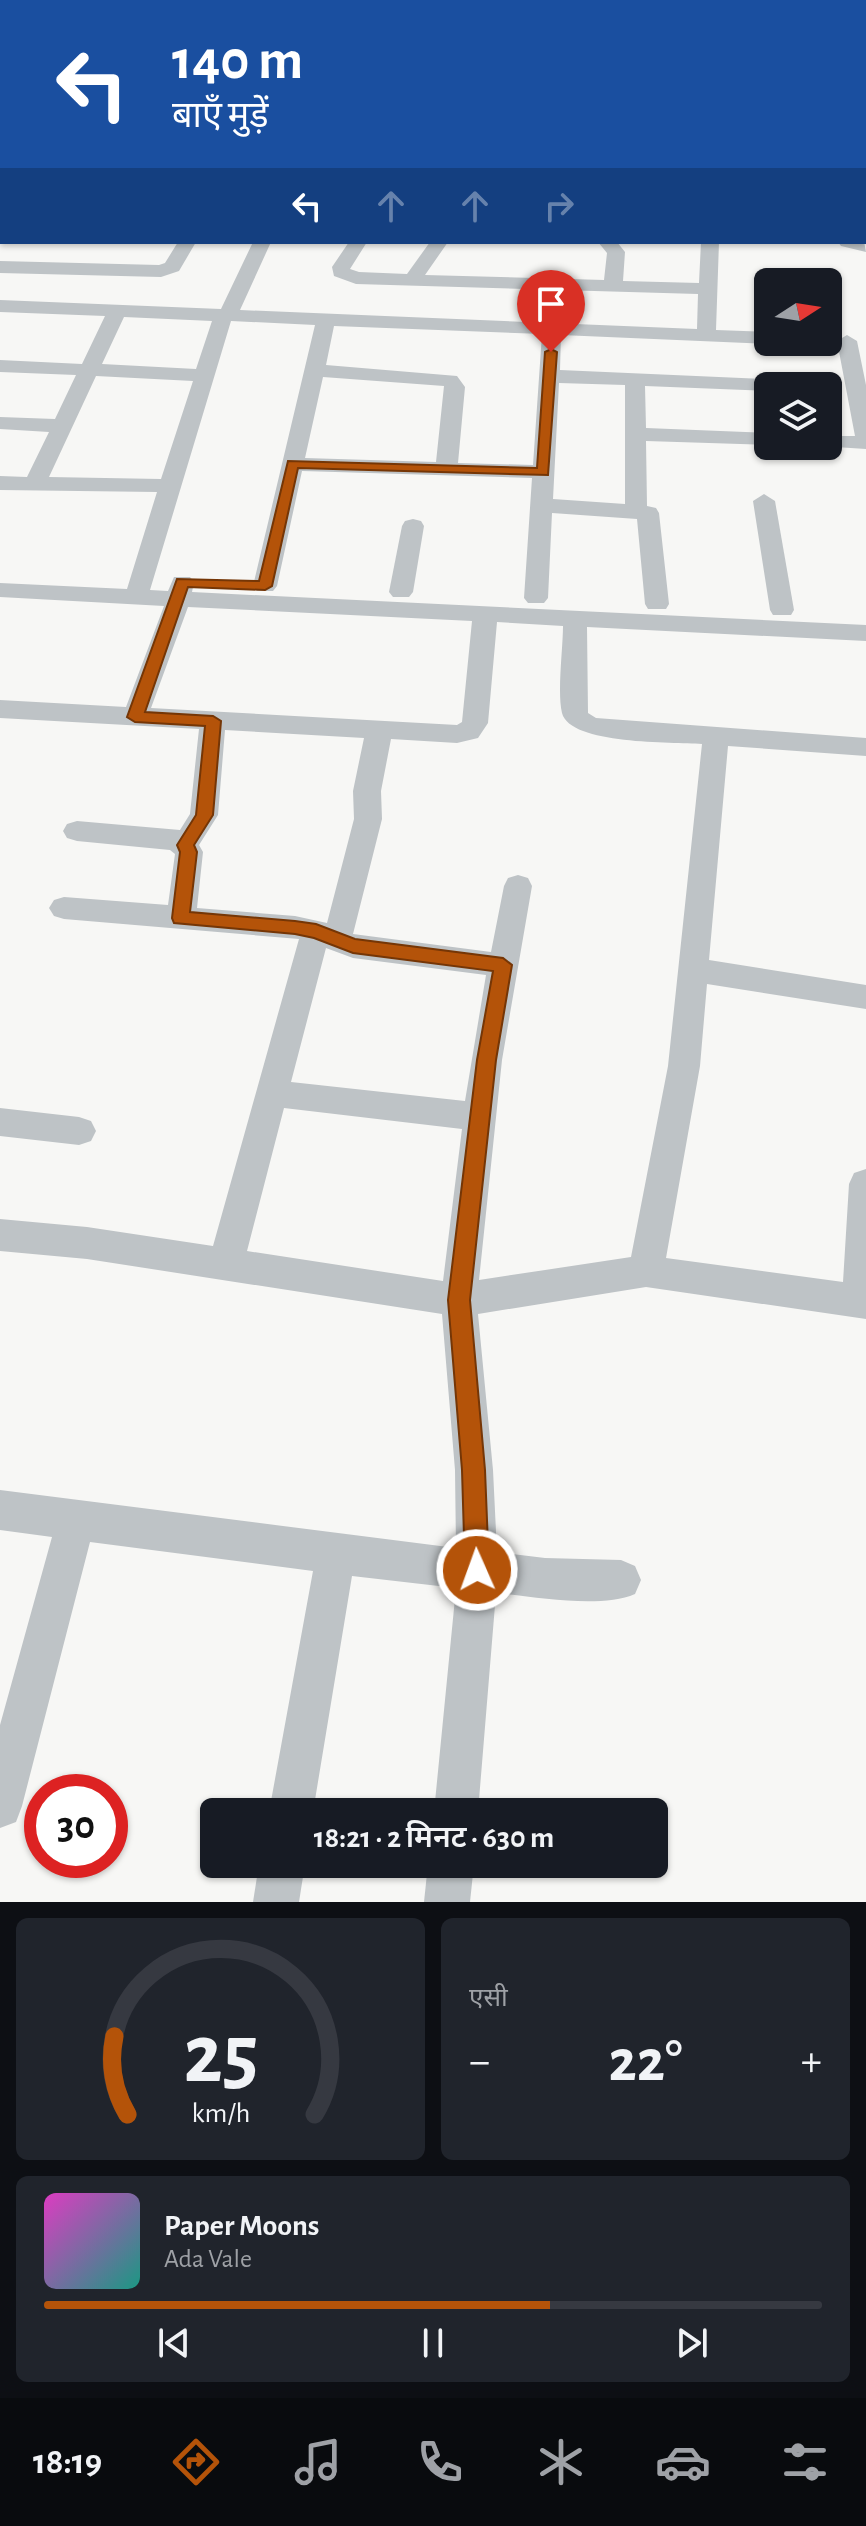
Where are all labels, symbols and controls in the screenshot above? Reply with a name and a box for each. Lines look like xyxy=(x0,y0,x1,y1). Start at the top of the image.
icon: left xyxy=(40,32,144,136)
text: 140 m xyxy=(172,33,303,89)
text: बाएँ मुड़ें xyxy=(172,98,269,134)
icon: left xyxy=(285,184,329,228)
icon: ahead xyxy=(369,184,413,228)
icon: ahead xyxy=(453,184,497,228)
icon: right xyxy=(537,184,581,228)
north arrow xyxy=(754,268,842,356)
map controls xyxy=(754,268,842,460)
pin xyxy=(517,270,585,352)
icon: arrive xyxy=(529,282,573,326)
button: layers xyxy=(754,372,842,460)
position arrow xyxy=(435,1528,519,1612)
speed limit sign: 30 xyxy=(24,1774,128,1878)
text: 18:21 · 2 मिनट · 630 m xyxy=(314,1823,554,1853)
text: एसी xyxy=(469,1985,508,2011)
text: 25 xyxy=(183,2014,258,2098)
text: 22° xyxy=(608,2032,683,2092)
text: − xyxy=(469,2040,490,2084)
text: + xyxy=(801,2040,822,2084)
text: km/h xyxy=(191,2099,250,2128)
text: Paper Moons xyxy=(164,2211,319,2241)
text: Ada Vale xyxy=(164,2246,252,2272)
icon: previous xyxy=(152,2321,196,2365)
icon: pause xyxy=(411,2321,455,2365)
icon: next xyxy=(670,2321,714,2365)
icon: directions xyxy=(168,2434,224,2490)
icon: music xyxy=(290,2434,346,2490)
icon: phone xyxy=(412,2434,468,2490)
icon: climate xyxy=(533,2434,589,2490)
icon: car xyxy=(655,2434,711,2490)
icon: filters xyxy=(777,2434,833,2490)
text: 18:19 xyxy=(33,2444,102,2480)

